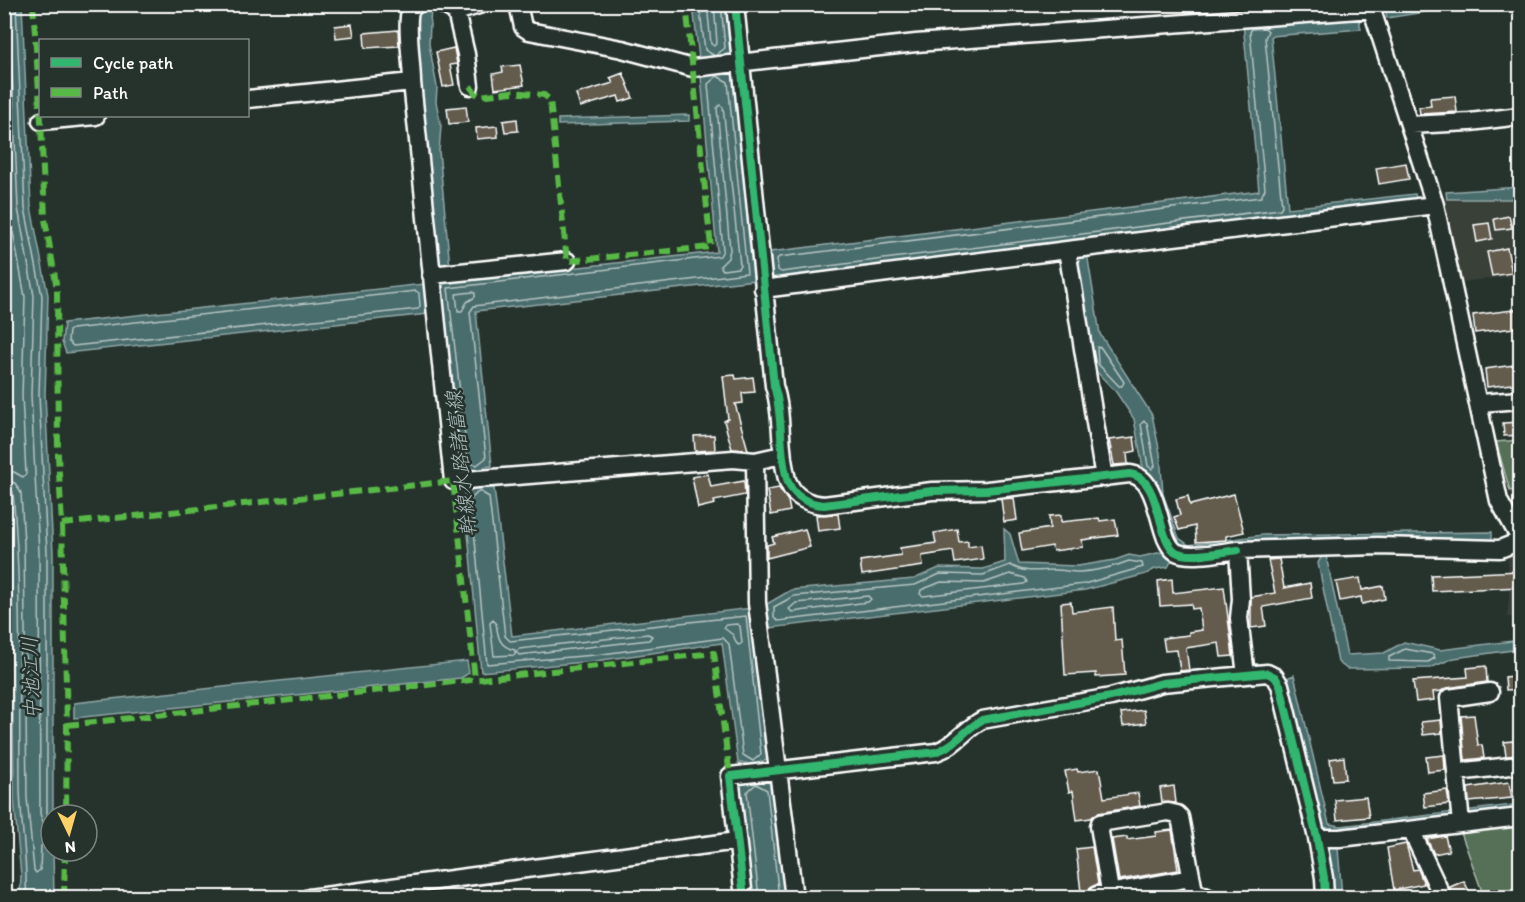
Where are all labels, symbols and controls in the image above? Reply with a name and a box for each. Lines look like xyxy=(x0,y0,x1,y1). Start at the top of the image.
legend xyxy=(39,39,249,117)
text: Cycle path xyxy=(93,52,174,74)
text: Path xyxy=(93,82,128,104)
water label: 幹線水路諸富線 xyxy=(440,389,481,538)
water label: 中池江川 xyxy=(17,636,44,720)
north arrow xyxy=(39,803,99,863)
text: N xyxy=(64,838,76,857)

